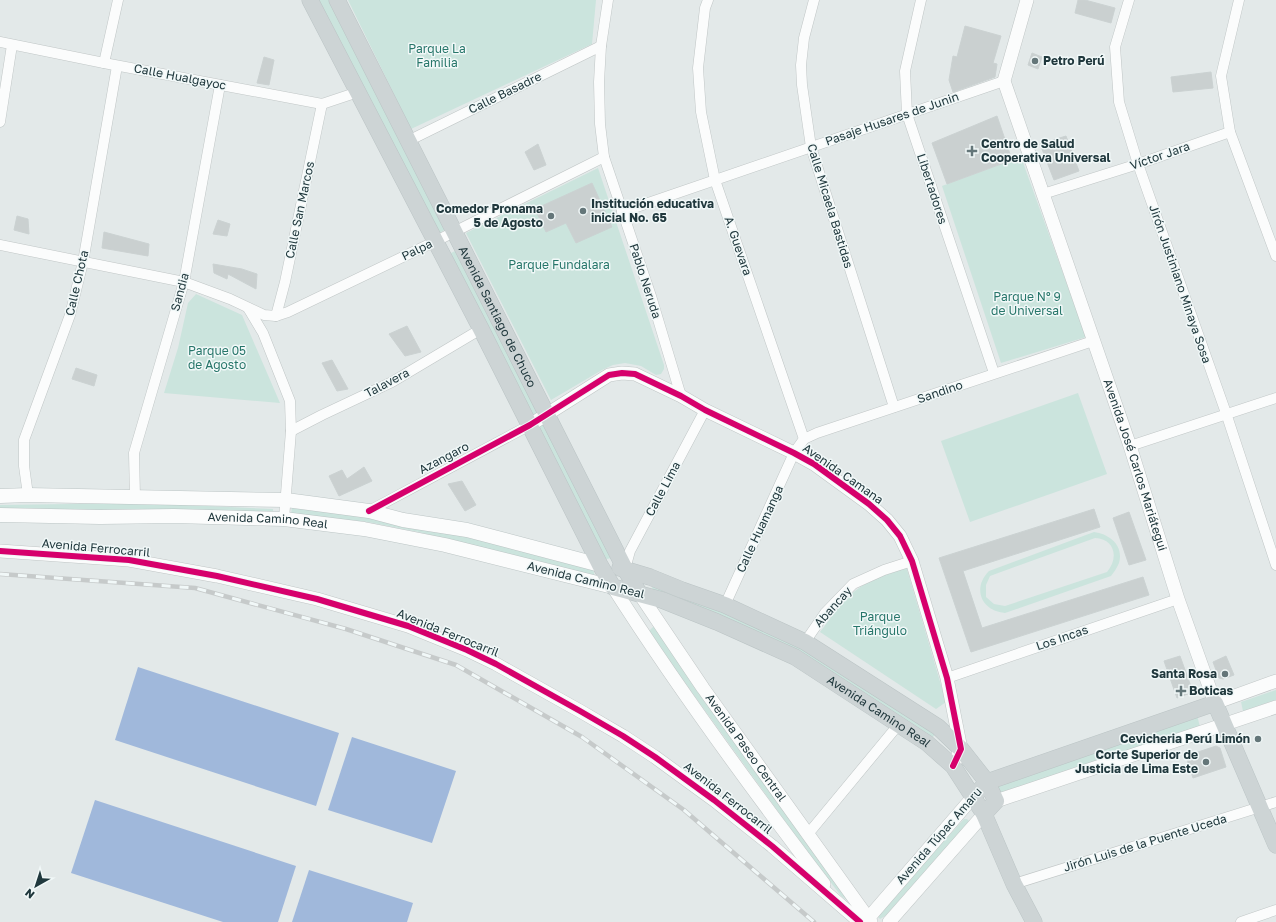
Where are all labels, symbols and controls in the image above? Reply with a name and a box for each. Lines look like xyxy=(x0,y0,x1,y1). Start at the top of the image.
park label: Parque La Familia xyxy=(408,41,466,70)
place label: Petro Perú xyxy=(1043,53,1104,68)
marker: Petro Perú xyxy=(1030,56,1040,66)
street label: Calle Hualgayoc xyxy=(133,60,228,93)
street label: Calle Basadre xyxy=(466,68,544,117)
street label: Pasaje Husares de Junin xyxy=(823,89,961,148)
place label: Centro de Salud Cooperativa Universal xyxy=(981,136,1110,165)
street label: Víctor Jara xyxy=(1128,138,1192,173)
street label: Calle Micaela Bastidas xyxy=(804,142,857,270)
marker: Centro de Salud Cooperativa Universal xyxy=(966,145,978,157)
street label: Libertadores xyxy=(914,152,951,226)
street label: Calle San Marcos xyxy=(282,160,317,260)
place label: Institución educativa inicial No. 65 xyxy=(591,196,714,225)
place label: Comedor Pronama 5 de Agosto xyxy=(436,201,543,230)
street label: Jirón Justiniano Minaya Sosa xyxy=(1146,202,1215,365)
marker: Institución educativa inicial No. 65 xyxy=(578,206,588,216)
marker: Comedor Pronama 5 de Agosto xyxy=(546,211,556,221)
street label: A. Guevara xyxy=(721,214,756,277)
street label: Palpa xyxy=(399,236,435,263)
street label: Pablo Neruda xyxy=(626,241,665,320)
street label: Avenida Santiago de Chuco xyxy=(456,243,540,390)
street label: Calle Chota xyxy=(62,249,91,317)
park label: Parque Fundalara xyxy=(508,257,610,272)
street label: Sandia xyxy=(167,271,192,313)
park label: Parque Nº 9 de Universal xyxy=(991,289,1063,318)
park label: Parque 05 de Agosto xyxy=(188,343,246,372)
street label: Talavera xyxy=(362,365,412,401)
street label: Sandino xyxy=(915,377,965,406)
street label: Avenida José Carlos Mariátegui xyxy=(1100,377,1170,553)
street label: Azangaro xyxy=(416,438,471,477)
street label: Avenida Camana xyxy=(800,440,887,507)
street label: Calle Lima xyxy=(642,459,683,519)
street label: Calle Huamanga xyxy=(733,483,786,575)
street label: Avenida Camino Real xyxy=(207,509,329,531)
street label: Avenida Ferrocarril xyxy=(41,535,151,560)
street label: Avenida Camino Real xyxy=(526,558,647,601)
street label: Abancay xyxy=(811,583,855,630)
street label: Avenida Ferrocarril xyxy=(395,605,502,660)
park label: Parque Triángulo xyxy=(853,609,907,638)
street label: Los Incas xyxy=(1034,622,1090,653)
place label: Santa Rosa xyxy=(1151,666,1217,681)
marker: Santa Rosa xyxy=(1220,669,1230,679)
street label: Avenida Camino Real xyxy=(824,672,934,750)
place label: Boticas xyxy=(1189,683,1234,698)
marker: Boticas xyxy=(1176,686,1186,696)
street label: Avenida Paseo Central xyxy=(703,691,790,804)
place label: Cevicheria Perú Limón xyxy=(1120,731,1250,746)
marker: Cevicheria Perú Limón xyxy=(1253,734,1263,744)
place label: Corte Superior de Justicia de Lima Este xyxy=(1075,747,1198,776)
marker: Corte Superior de Justicia de Lima Este xyxy=(1201,757,1211,767)
street label: Avenida Ferrocarril xyxy=(681,758,776,837)
street label: Avenida Túpac Amaru xyxy=(893,784,985,887)
street label: Jirón Luis de la Puente Uceda xyxy=(1061,811,1228,875)
north arrow xyxy=(16,866,56,906)
text: N xyxy=(22,886,37,902)

